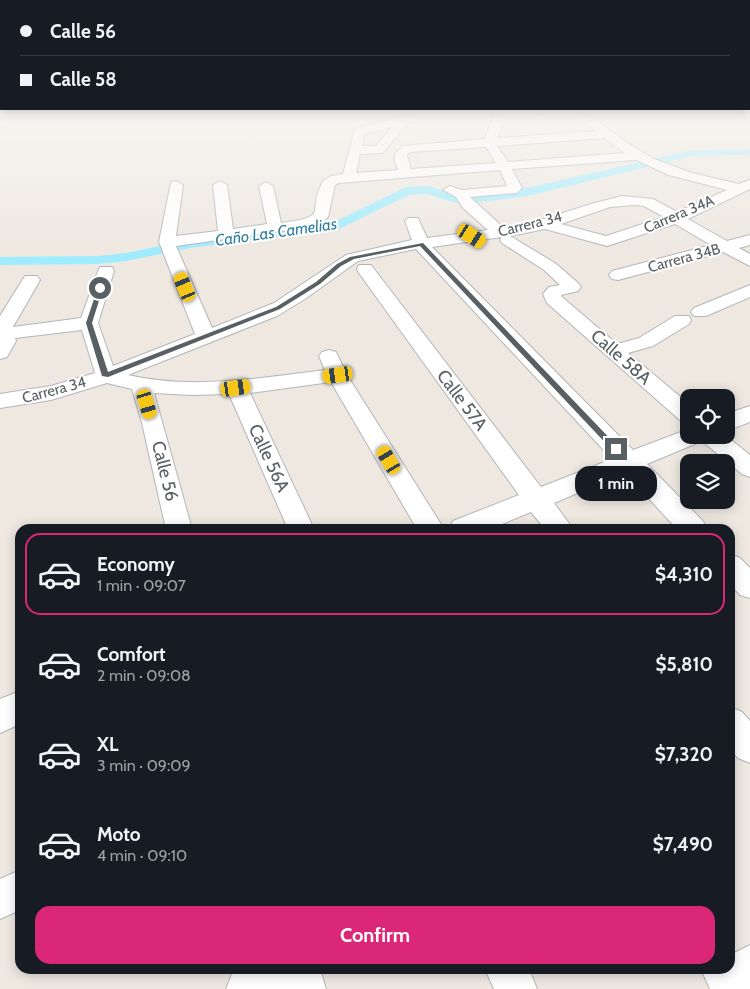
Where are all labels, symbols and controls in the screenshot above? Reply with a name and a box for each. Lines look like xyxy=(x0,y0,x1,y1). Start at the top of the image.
text: Calle 56 xyxy=(50,20,116,43)
text: Calle 58 xyxy=(50,68,117,91)
street label: Carrera 34A xyxy=(641,191,718,237)
street label: Carrera 34 xyxy=(496,207,564,241)
water label: Caño Las Camelias xyxy=(214,214,338,250)
car xyxy=(455,222,488,250)
street label: Carrera 34B xyxy=(646,240,722,276)
car xyxy=(172,270,197,304)
route start xyxy=(89,277,111,299)
street label: Calle 58A xyxy=(586,325,656,389)
car xyxy=(322,365,353,385)
street label: Calle 57A xyxy=(432,365,492,435)
street label: Carrera 34 xyxy=(20,373,88,407)
car xyxy=(220,378,251,398)
car xyxy=(135,387,158,421)
map controls xyxy=(680,389,735,509)
button: locate xyxy=(680,389,735,444)
street label: Calle 56A xyxy=(244,421,294,495)
route end xyxy=(605,438,627,460)
street label: Calle 56 xyxy=(147,439,183,503)
car xyxy=(374,443,403,477)
button: layers xyxy=(680,454,735,509)
callout: 1 min xyxy=(575,466,657,502)
text: 1 min xyxy=(598,474,634,493)
icon: car xyxy=(37,552,82,597)
text: Economy xyxy=(97,553,175,576)
text: $4,310 xyxy=(655,563,713,586)
text: 1 min · 09:07 xyxy=(97,576,186,595)
icon: car xyxy=(37,642,82,687)
text: Comfort xyxy=(97,643,166,666)
text: $5,810 xyxy=(655,653,713,676)
text: 2 min · 09:08 xyxy=(97,666,191,685)
icon: car xyxy=(37,732,82,777)
text: XL xyxy=(97,733,118,756)
text: $7,320 xyxy=(655,743,713,766)
text: 3 min · 09:09 xyxy=(97,756,190,775)
icon: car xyxy=(37,822,82,867)
text: Moto xyxy=(97,823,141,846)
text: $7,490 xyxy=(653,833,713,856)
text: 4 min · 09:10 xyxy=(97,846,187,865)
button: Confirm xyxy=(35,906,715,964)

